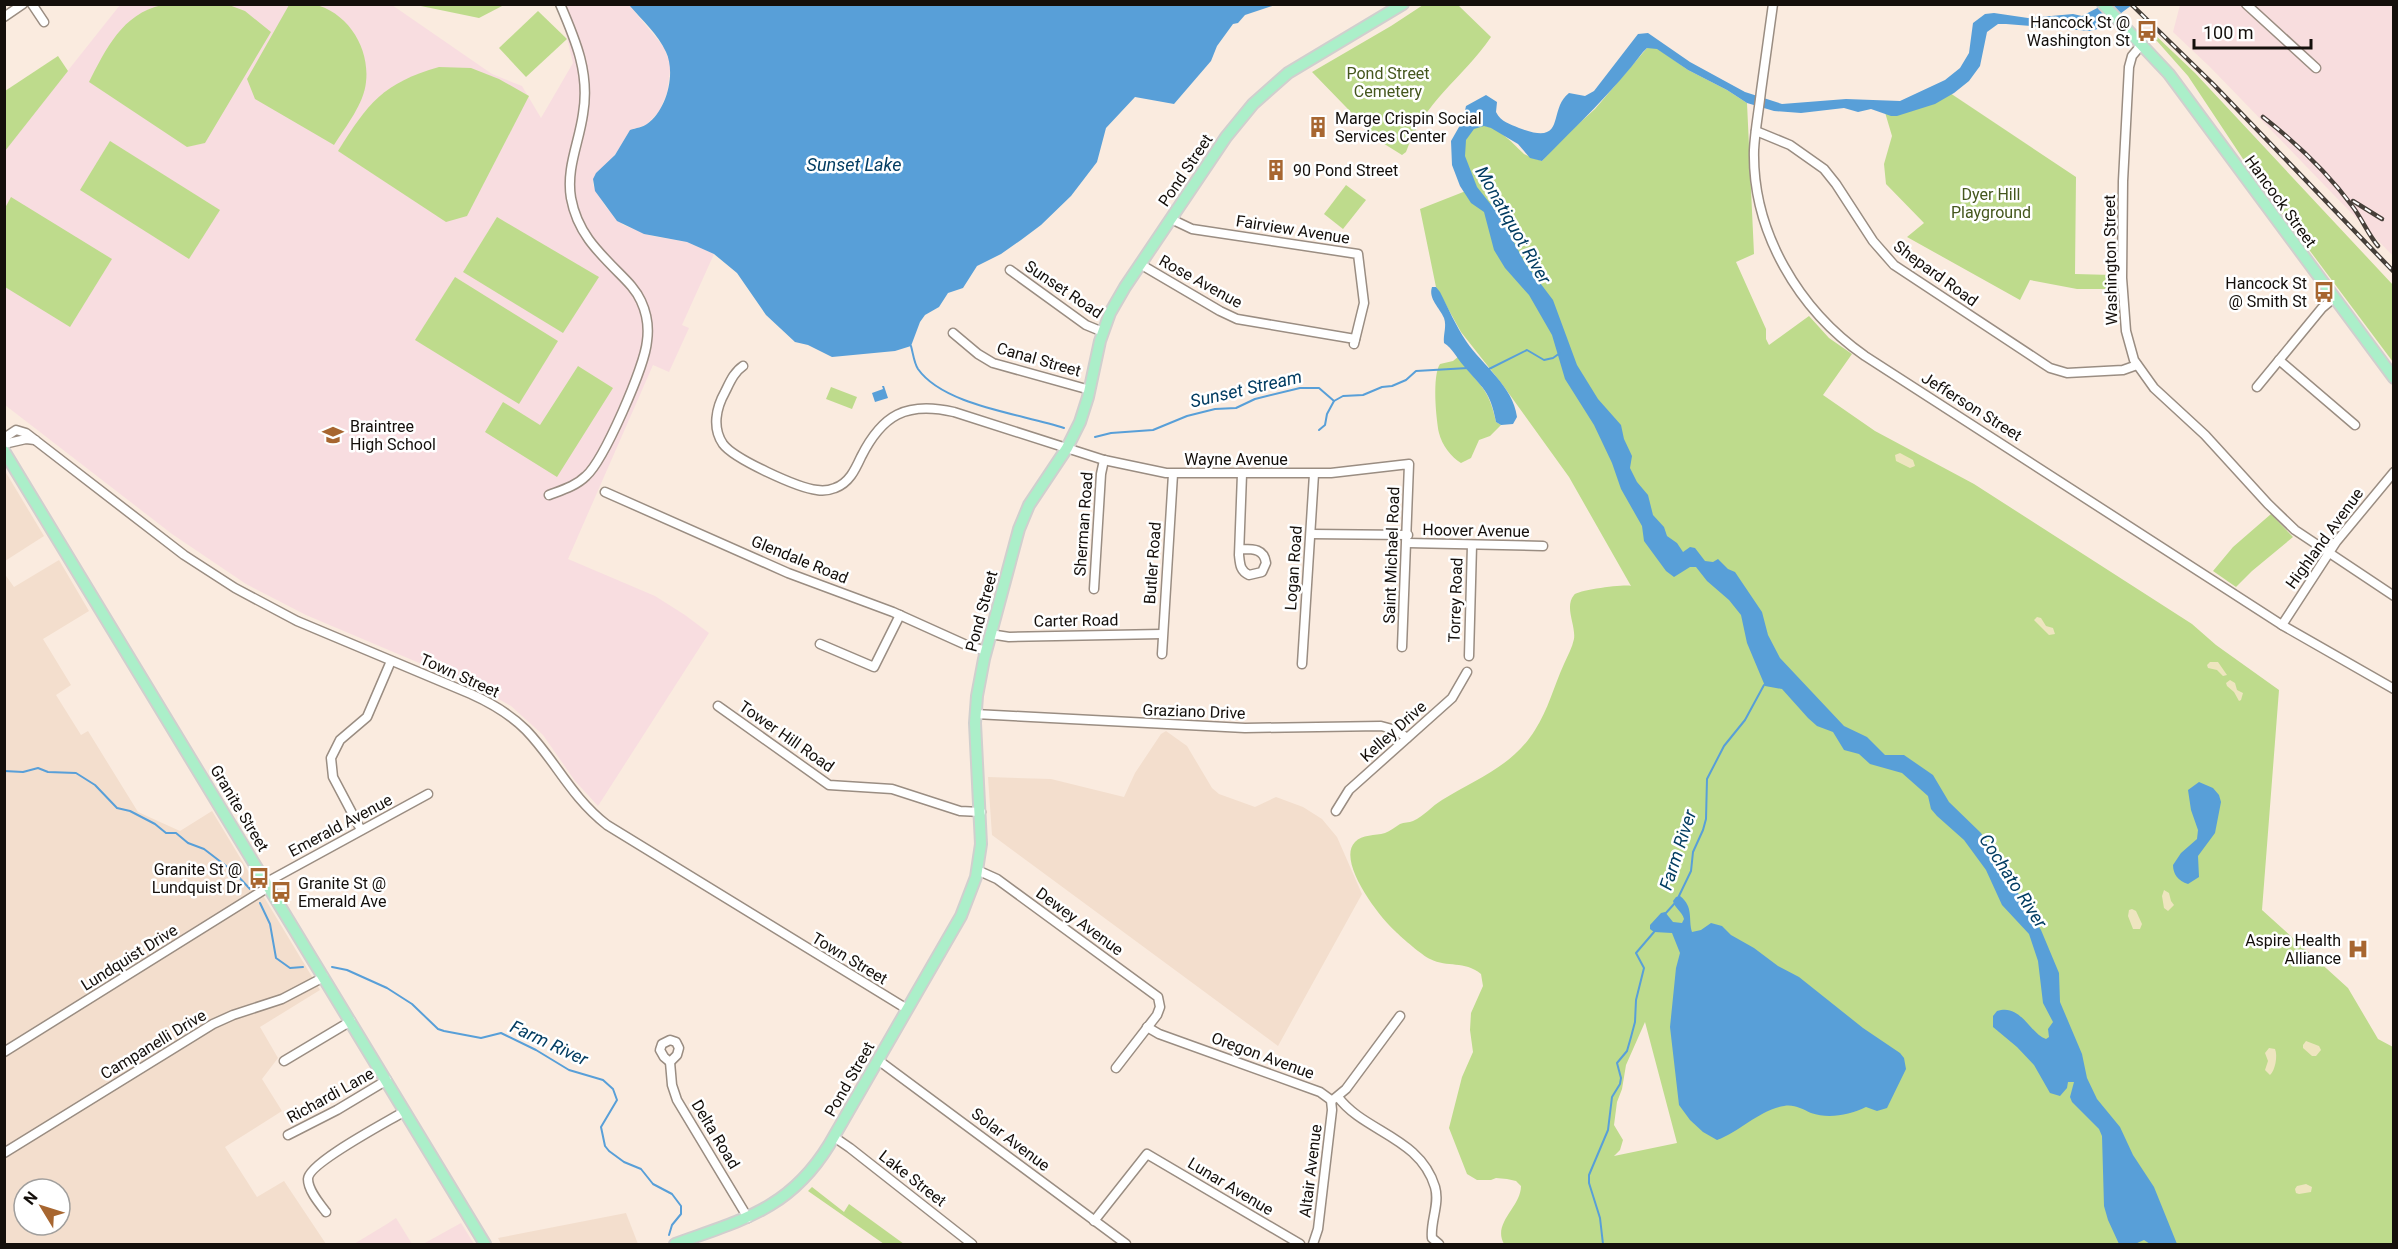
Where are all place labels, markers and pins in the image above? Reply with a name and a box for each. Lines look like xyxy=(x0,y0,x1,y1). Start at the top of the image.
place label: Hancock St @ Washington St xyxy=(2027,13,2130,50)
bus stop icon: Hancock St @ Washington St xyxy=(2135,19,2159,43)
place label: Marge Crispin Social Services Center xyxy=(1335,109,1482,146)
building icon: Marge Crispin Social Services Center xyxy=(1306,115,1330,139)
building icon: 90 Pond Street xyxy=(1264,158,1288,182)
place label: 90 Pond Street xyxy=(1293,161,1398,180)
place label: Hancock St @ Smith St xyxy=(2225,274,2307,311)
bus stop icon: Hancock St @ Smith St xyxy=(2312,280,2336,304)
place label: Braintree High School xyxy=(350,417,436,454)
school or university icon: Braintree High School xyxy=(321,423,345,447)
place label: Granite St @ Lundquist Dr xyxy=(152,860,243,897)
bus stop icon: Granite St @ Lundquist Dr xyxy=(247,866,271,890)
place label: Granite St @ Emerald Ave xyxy=(298,874,386,911)
bus stop icon: Granite St @ Emerald Ave xyxy=(269,880,293,904)
place label: Aspire Health Alliance xyxy=(2245,931,2341,968)
hospital icon: Aspire Health Alliance xyxy=(2346,937,2370,961)

